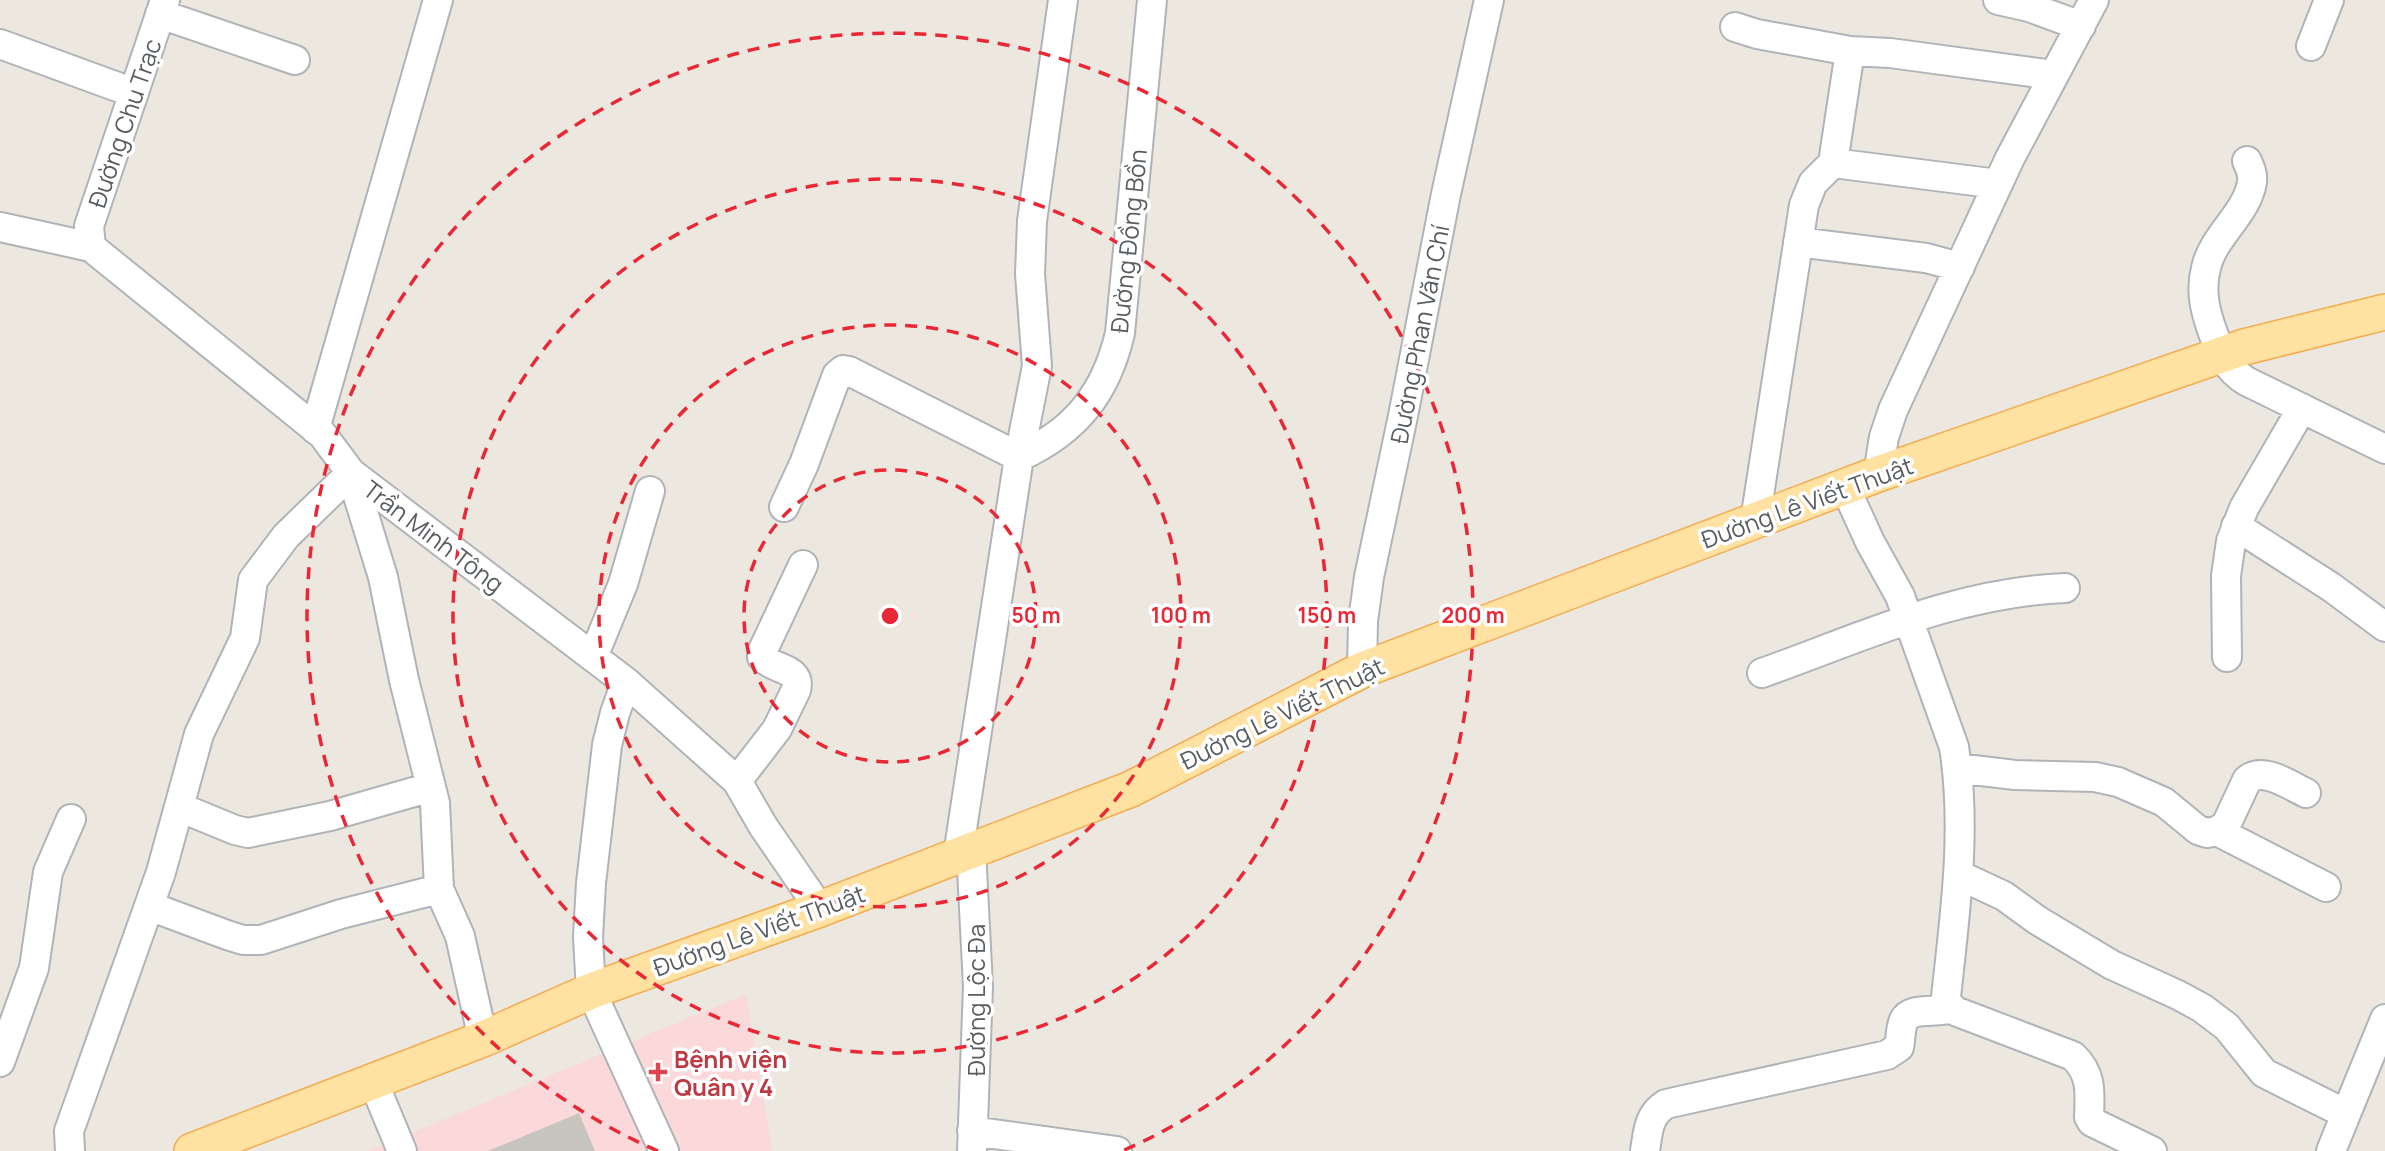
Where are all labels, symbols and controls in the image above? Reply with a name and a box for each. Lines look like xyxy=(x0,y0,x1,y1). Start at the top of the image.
street label: Đường Chu Trạc xyxy=(80,34,168,212)
street label: Đường Đồng Bồn xyxy=(1102,147,1154,335)
street label: Đường Phan Văn Chí xyxy=(1382,221,1456,446)
street label: Đường Lê Viết Thuật xyxy=(1697,448,1917,556)
street label: Trần Minh Tông xyxy=(357,472,511,600)
text: 50 m xyxy=(1011,601,1061,629)
text: 100 m xyxy=(1151,601,1211,629)
text: 150 m xyxy=(1298,601,1356,629)
text: 200 m xyxy=(1441,601,1505,629)
centre of rings xyxy=(878,604,902,628)
street label: Đường Lê Viết Thuật xyxy=(1175,649,1389,777)
street label: Đường Lê Viết Thuật xyxy=(649,876,869,984)
street label: Đường Lộc Đa xyxy=(959,924,992,1076)
place label: Bệnh viện Quân y 4 xyxy=(674,1042,787,1103)
marker: Bệnh viện Quân y 4 xyxy=(648,1062,668,1082)

